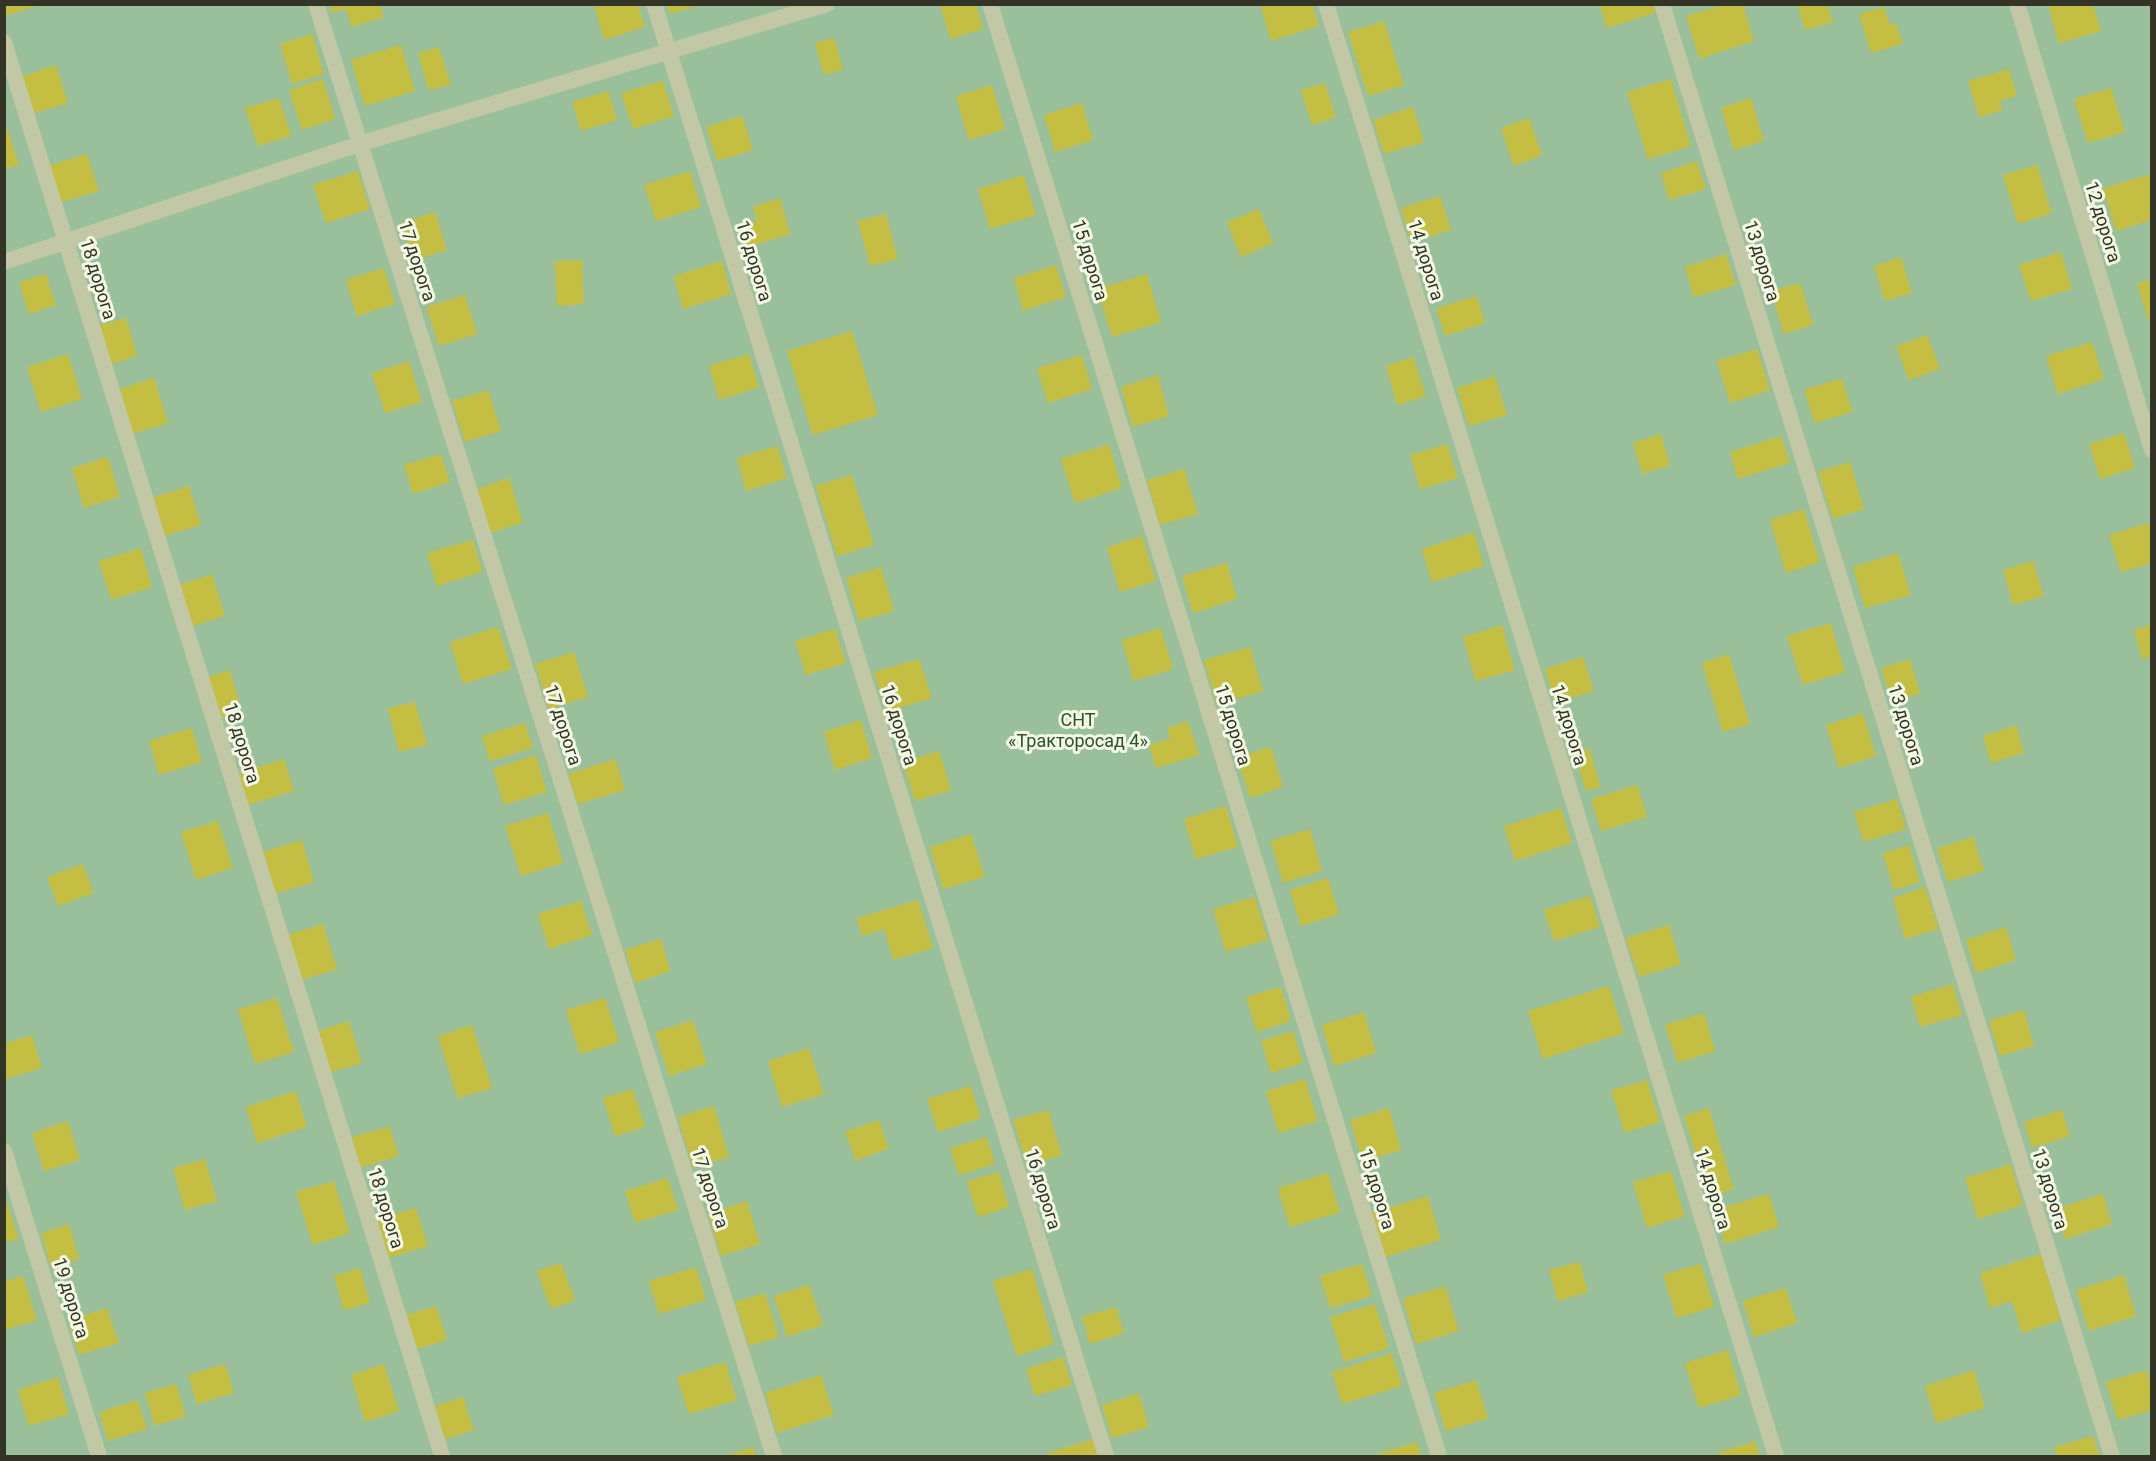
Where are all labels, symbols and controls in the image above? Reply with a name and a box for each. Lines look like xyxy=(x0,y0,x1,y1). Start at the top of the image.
street label: 12 дорога xyxy=(2081,179,2126,265)
street label: 15 дорога xyxy=(1068,217,1113,303)
street label: 14 дорога xyxy=(1404,217,1449,303)
street label: 17 дорога xyxy=(395,218,440,304)
street label: 16 дорога xyxy=(732,218,777,304)
street label: 13 дорога xyxy=(1740,218,1785,304)
street label: 18 дорога xyxy=(76,236,121,322)
street label: 17 дорога xyxy=(541,682,586,768)
street label: 16 дорога xyxy=(877,682,922,768)
street label: 15 дорога xyxy=(1211,682,1256,768)
street label: 14 дорога xyxy=(1547,682,1592,768)
street label: 13 дорога xyxy=(1884,682,1929,768)
street label: 18 дорога xyxy=(220,700,265,786)
park label: СНТ «Тракторосад 4» xyxy=(1008,709,1148,751)
street label: 17 дорога xyxy=(688,1145,733,1231)
street label: 16 дорога xyxy=(1021,1146,1066,1232)
street label: 15 дорога xyxy=(1355,1146,1400,1232)
street label: 14 дорога xyxy=(1691,1146,1736,1232)
street label: 13 дорога xyxy=(2028,1146,2073,1232)
street label: 18 дорога xyxy=(364,1165,409,1251)
street label: 19 дорога xyxy=(49,1255,94,1341)

